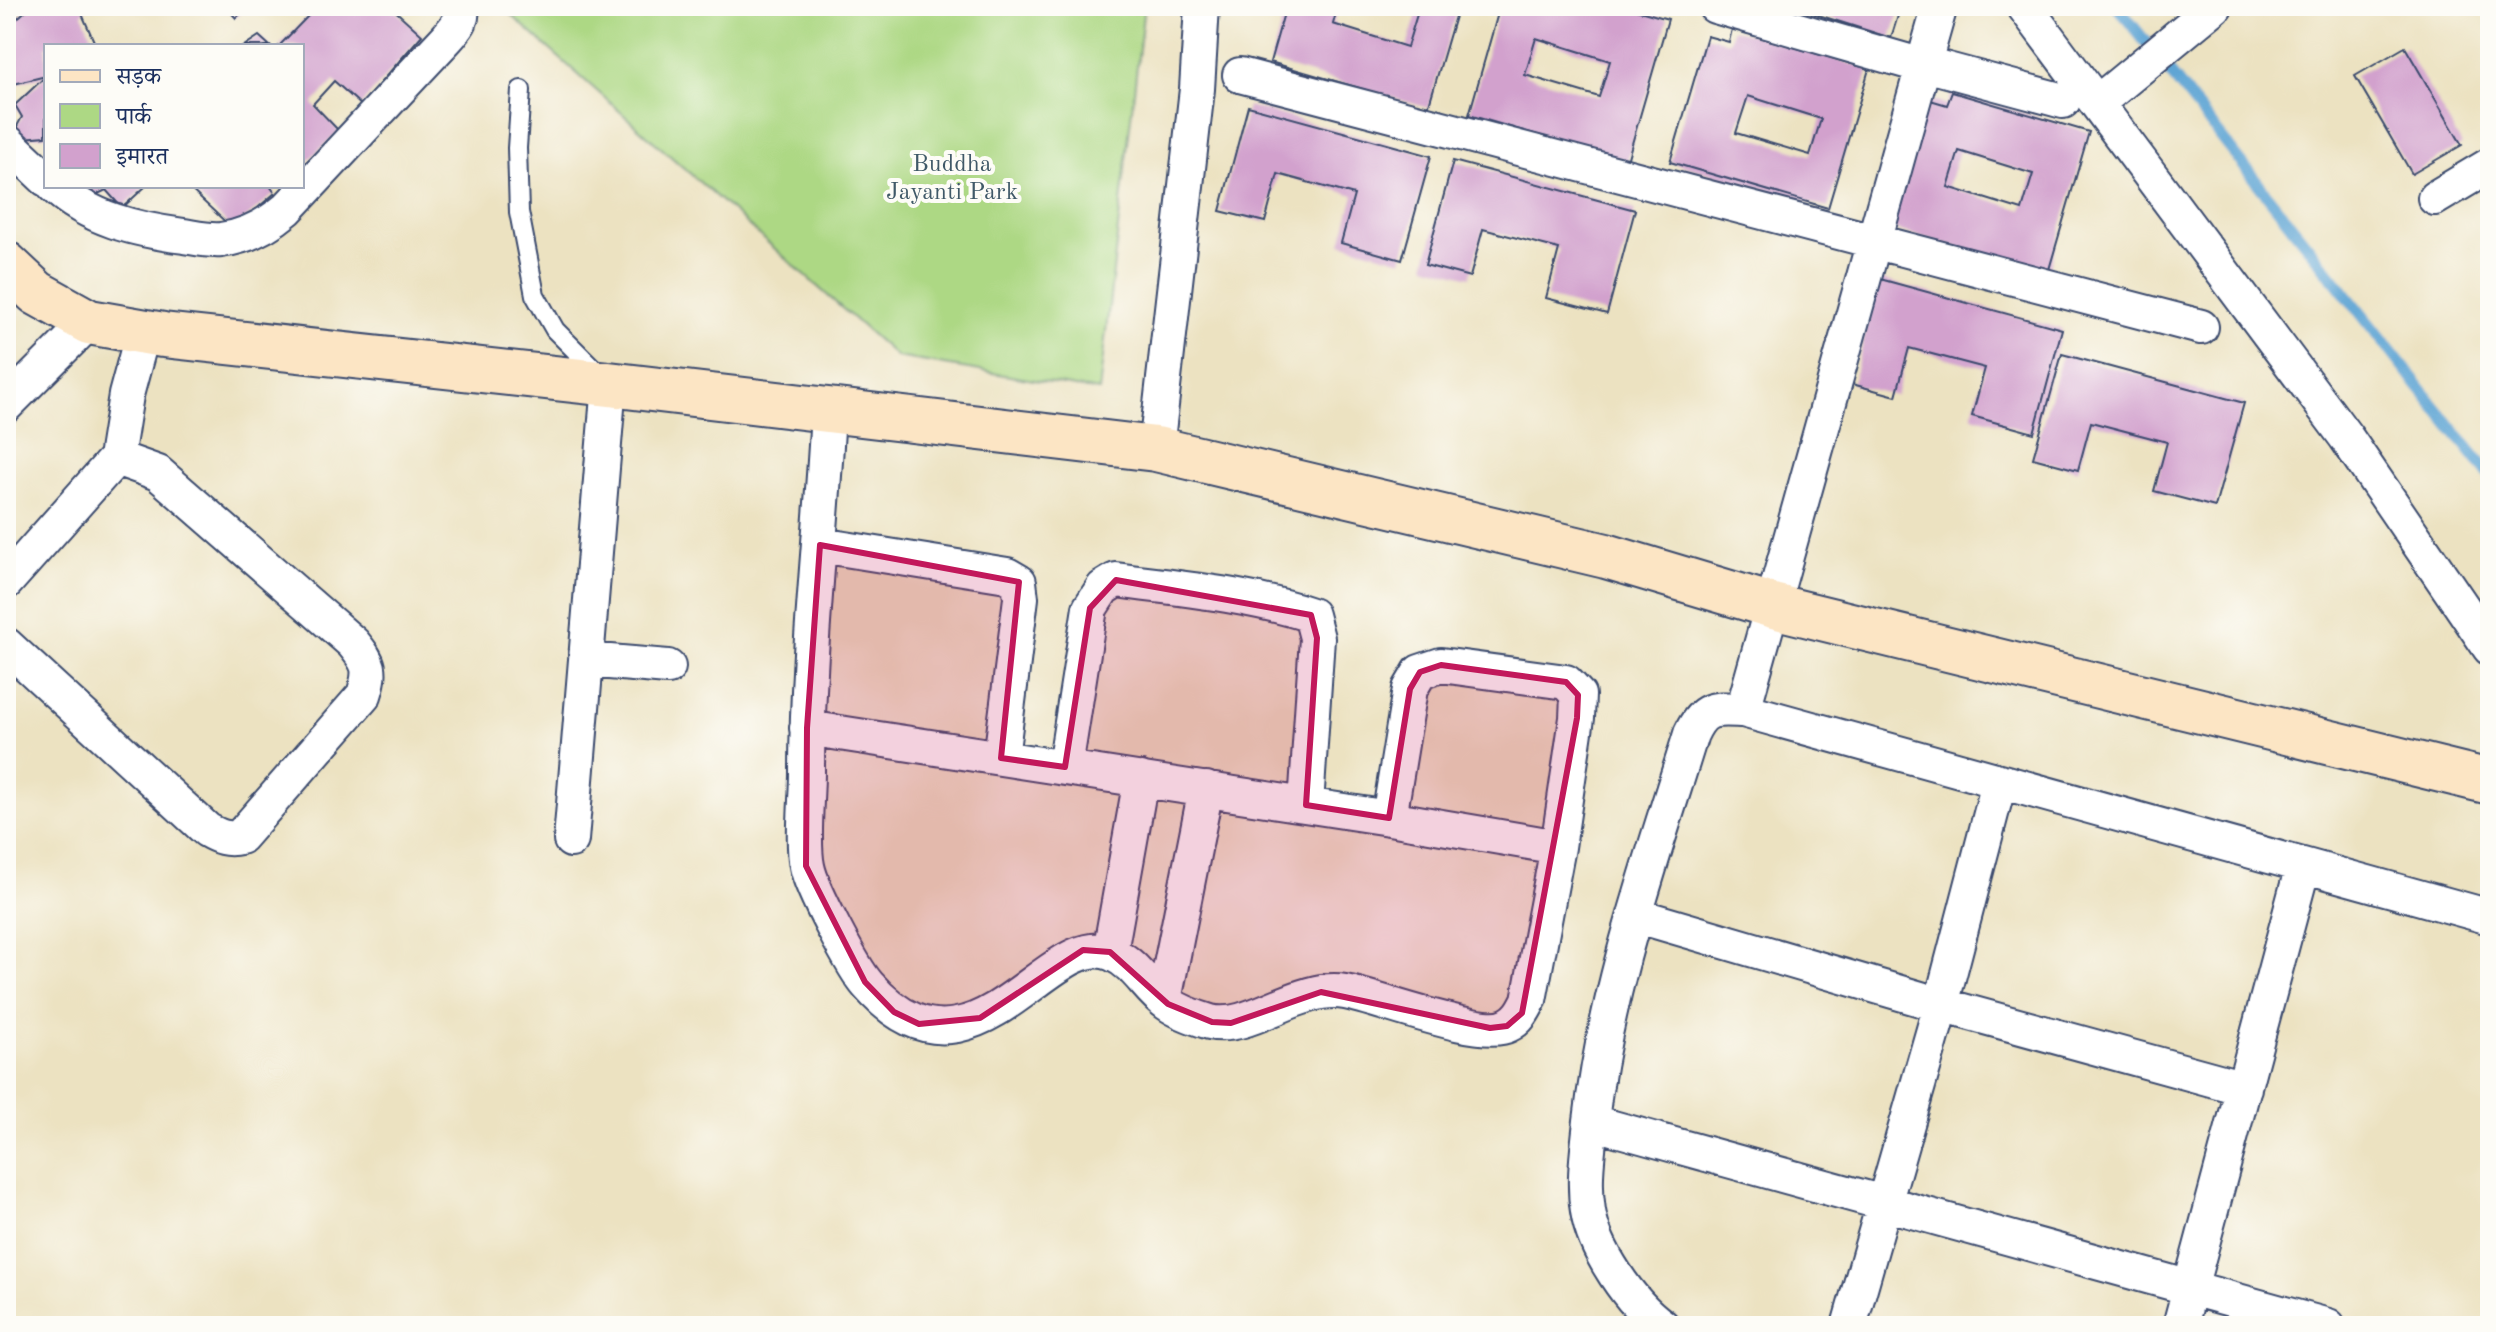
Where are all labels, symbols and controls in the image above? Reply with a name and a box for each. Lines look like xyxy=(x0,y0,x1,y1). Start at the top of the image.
legend xyxy=(44,44,304,188)
text: सड़क xyxy=(115,66,163,90)
text: पार्क xyxy=(115,102,153,130)
text: इमारत xyxy=(115,146,169,170)
park label: Buddha Jayanti Park xyxy=(886,153,1018,205)

